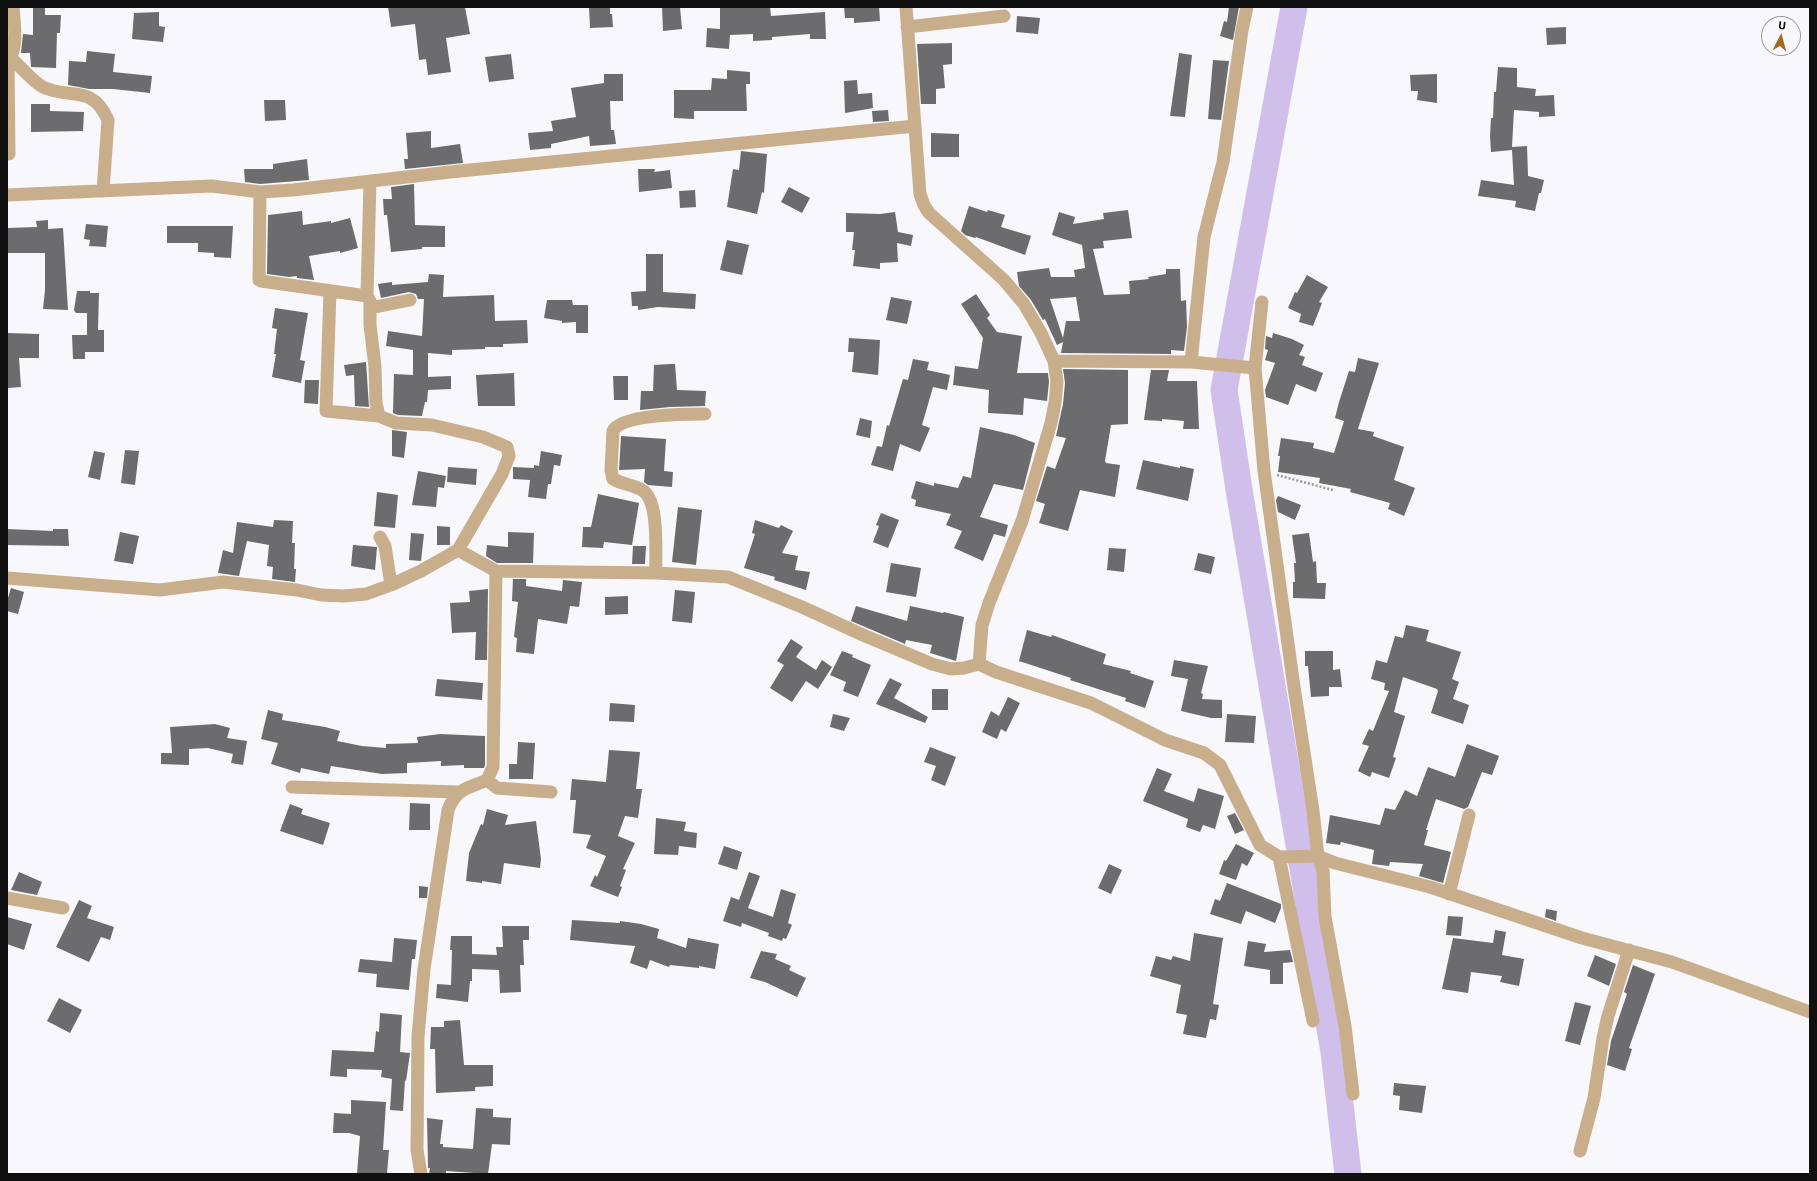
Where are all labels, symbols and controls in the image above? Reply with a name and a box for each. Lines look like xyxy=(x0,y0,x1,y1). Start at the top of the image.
north arrow xyxy=(1761,16,1801,56)
text: U xyxy=(1778,18,1787,31)

